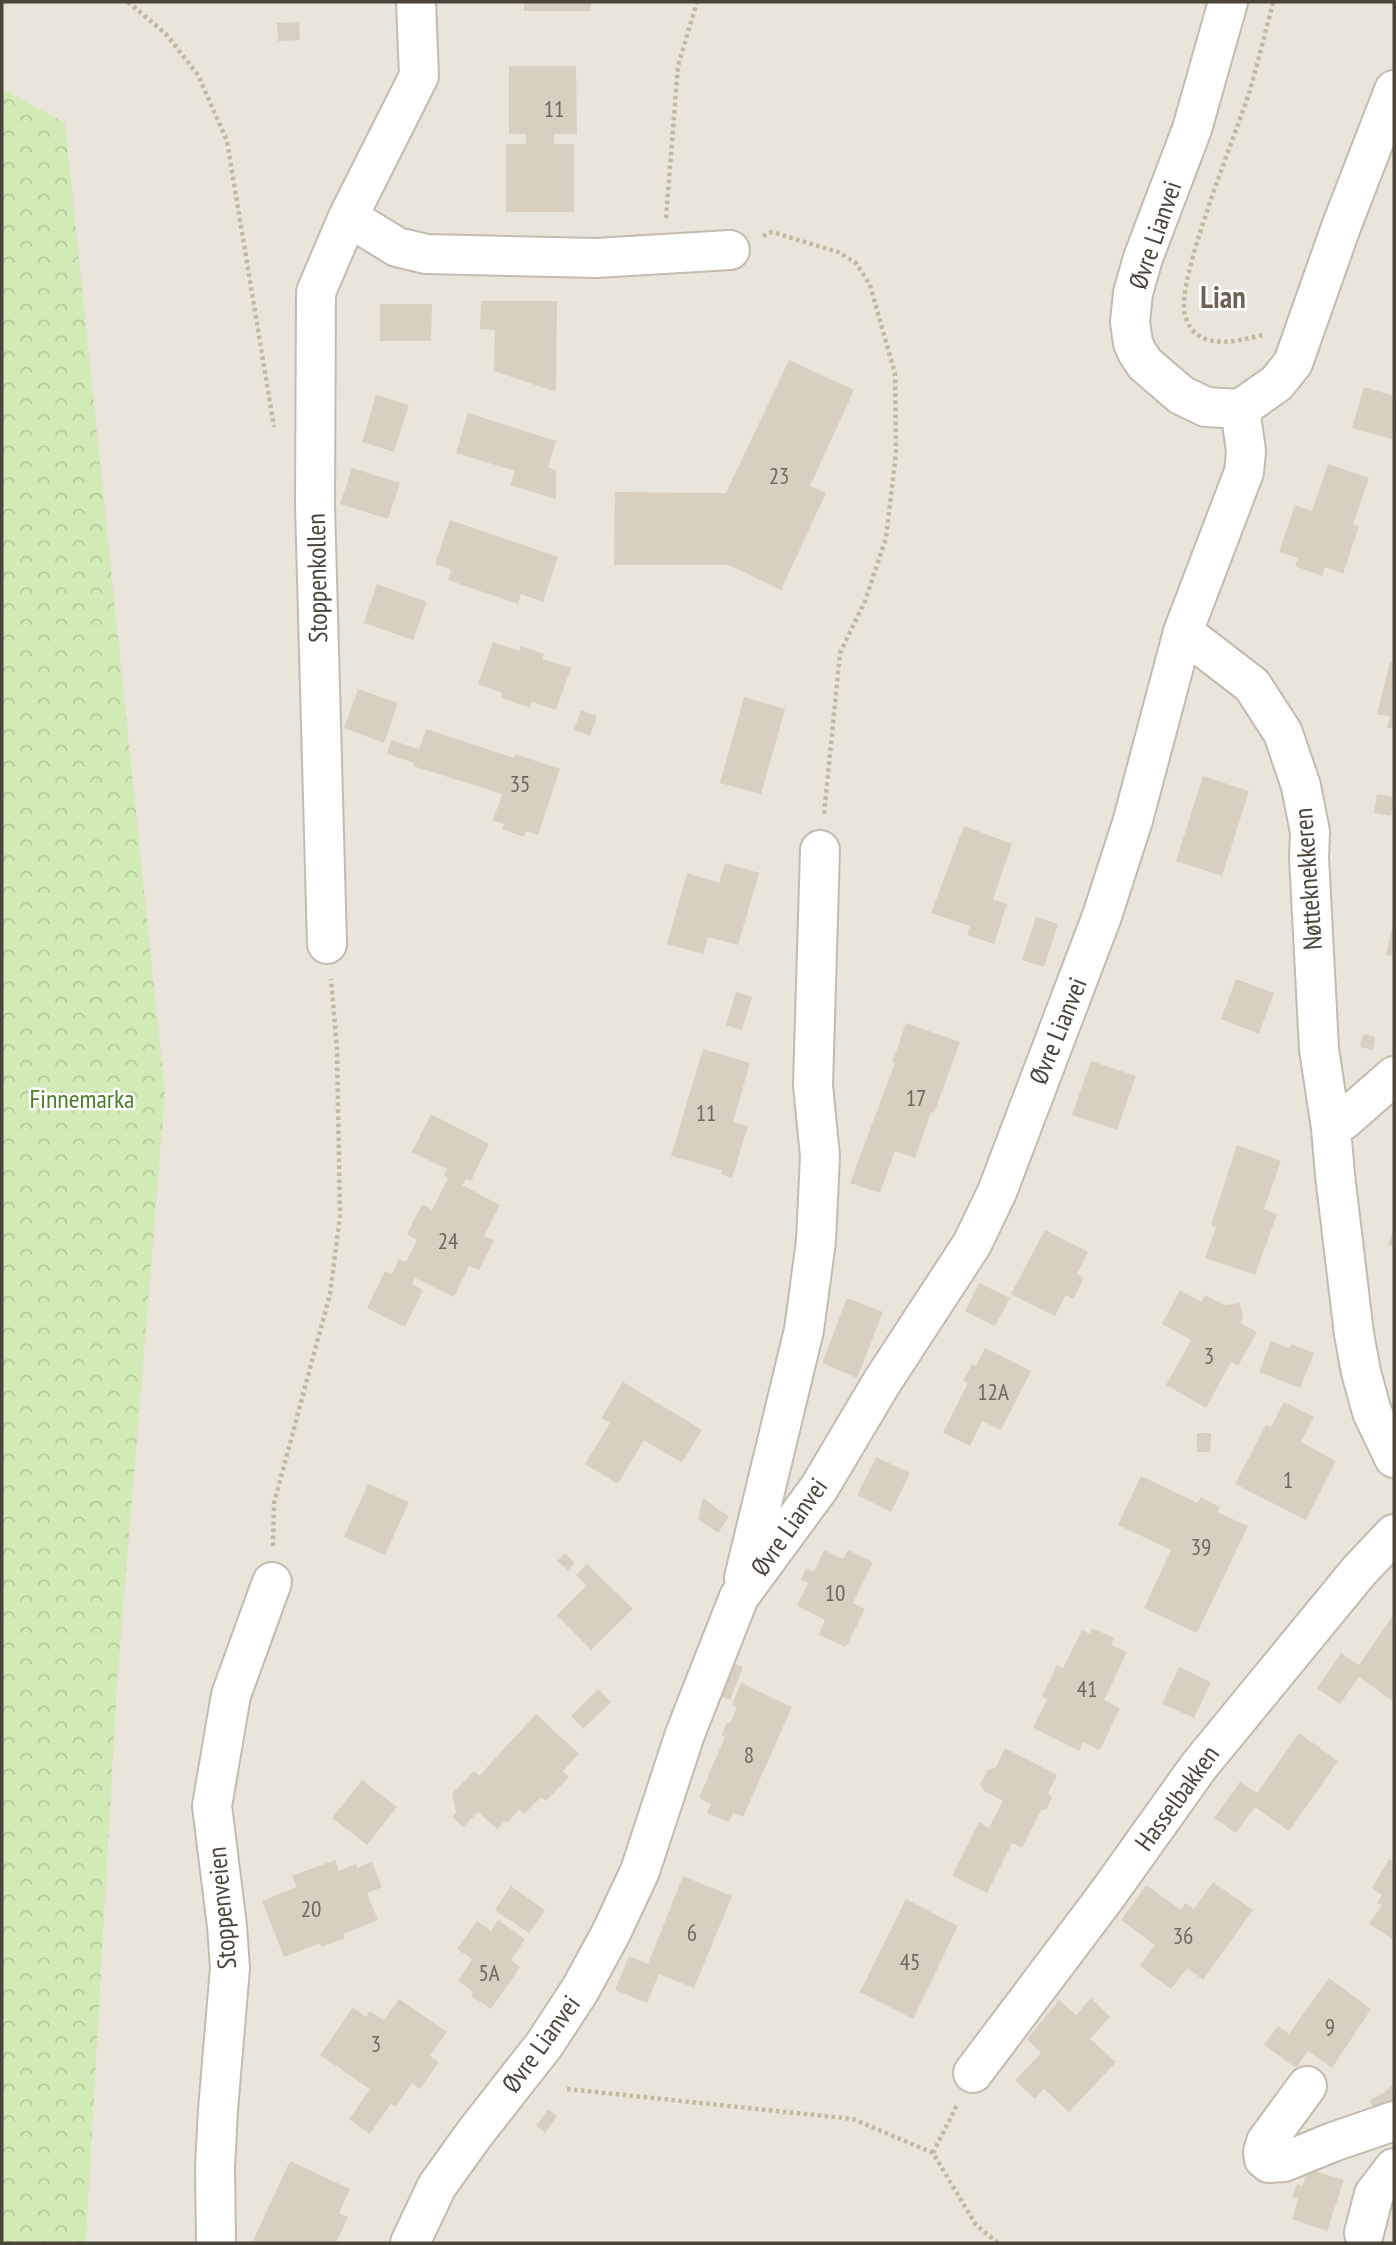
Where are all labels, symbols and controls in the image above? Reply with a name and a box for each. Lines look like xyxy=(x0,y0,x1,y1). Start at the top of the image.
house number: 11 xyxy=(544,94,564,123)
street label: Øvre Lianvei xyxy=(1121,176,1188,293)
district label: Lian xyxy=(1200,277,1246,316)
house number: 23 xyxy=(769,461,789,490)
street label: Stoppenkollen xyxy=(299,513,334,643)
house number: 35 xyxy=(510,769,530,798)
street label: Nøtteknekkeren xyxy=(1286,807,1329,951)
street label: Øvre Lianvei xyxy=(1021,973,1094,1089)
park label: Finnemarka xyxy=(30,1082,134,1115)
house number: 17 xyxy=(906,1083,926,1112)
house number: 11 xyxy=(696,1098,716,1127)
house number: 24 xyxy=(438,1226,458,1255)
house number: 3 xyxy=(1204,1341,1214,1370)
house number: 12A xyxy=(977,1377,1009,1406)
house number: 1 xyxy=(1283,1465,1293,1494)
street label: Øvre Lianvei xyxy=(743,1471,834,1582)
house number: 39 xyxy=(1191,1532,1211,1561)
house number: 10 xyxy=(825,1578,845,1607)
house number: 41 xyxy=(1077,1674,1097,1703)
street label: Hasselbakken xyxy=(1127,1738,1226,1857)
house number: 8 xyxy=(744,1740,754,1769)
street label: Stoppenveien xyxy=(200,1845,243,1971)
house number: 20 xyxy=(301,1894,321,1923)
house number: 6 xyxy=(687,1918,697,1947)
house number: 36 xyxy=(1173,1921,1193,1950)
house number: 45 xyxy=(900,1947,920,1976)
house number: 5A xyxy=(478,1958,500,1987)
street label: Øvre Lianvei xyxy=(494,1989,587,2099)
house number: 9 xyxy=(1325,2012,1335,2041)
house number: 3 xyxy=(371,2029,381,2058)

